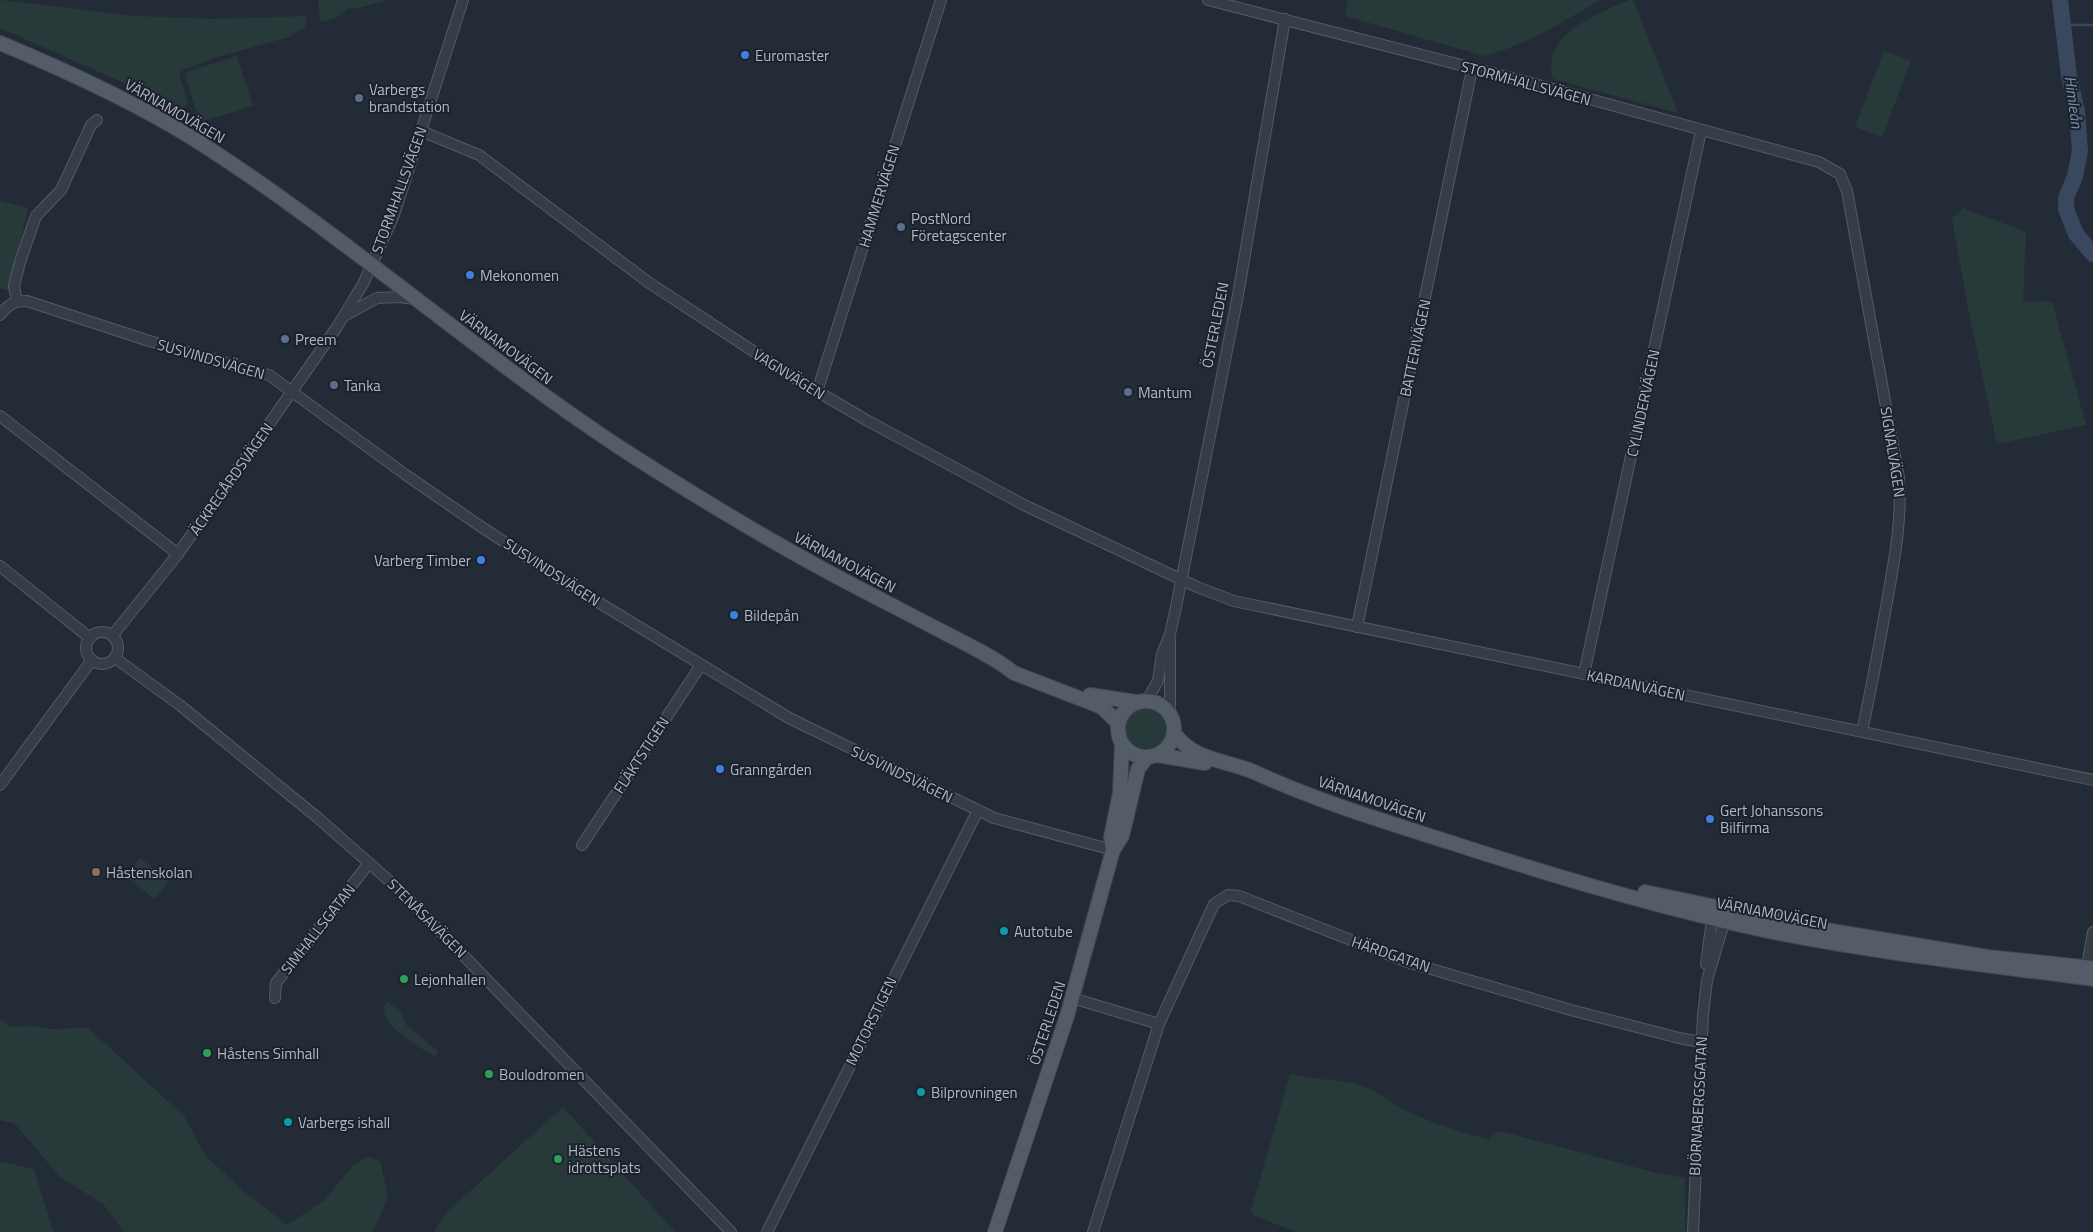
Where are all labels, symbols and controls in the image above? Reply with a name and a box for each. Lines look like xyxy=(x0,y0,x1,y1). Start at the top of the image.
place label: Euromaster xyxy=(755,44,829,67)
marker: Euromaster xyxy=(739,49,751,61)
street label: STORMHALLSVÄGEN xyxy=(1458,55,1594,111)
street label: VÄRNAMOVÄGEN xyxy=(120,73,230,149)
water label: Himleån xyxy=(2058,74,2090,131)
place label: Varbergs brandstation xyxy=(369,78,450,118)
marker: Varbergs brandstation xyxy=(353,92,365,104)
street label: STORMHALLSVÄGEN xyxy=(365,123,433,257)
street label: HAMMERVÄGEN xyxy=(852,142,906,250)
place label: PostNord Företagscenter xyxy=(911,207,1007,247)
marker: PostNord Företagscenter xyxy=(895,221,907,233)
place label: Mekonomen xyxy=(480,264,559,287)
marker: Mekonomen xyxy=(464,269,476,281)
street label: ÖSTERLEDEN xyxy=(1195,280,1235,370)
street label: BATTERIVÄGEN xyxy=(1393,297,1437,399)
street label: VÄRNAMOVÄGEN xyxy=(454,304,558,390)
place label: Preem xyxy=(295,328,337,351)
street label: SUSVINDSVÄGEN xyxy=(155,333,267,385)
marker: Preem xyxy=(279,333,291,345)
street label: VAGNVÄGEN xyxy=(748,343,830,405)
street label: CYLINDERVÄGEN xyxy=(1620,347,1666,459)
place label: Tanka xyxy=(344,374,381,397)
marker: Tanka xyxy=(328,379,340,391)
place label: Mantum xyxy=(1138,381,1192,404)
marker: Mantum xyxy=(1122,386,1134,398)
street label: SIGNALVÄGEN xyxy=(1875,405,1911,499)
street label: ÄCKREGÅRDSVÄGEN xyxy=(184,418,278,540)
street label: VÄRNAMOVÄGEN xyxy=(790,525,900,599)
street label: SUSVINDSVÄGEN xyxy=(499,532,605,612)
place label: Varberg Timber xyxy=(374,549,471,572)
marker: Varberg Timber xyxy=(475,554,487,566)
place label: Bildepån xyxy=(744,604,799,627)
marker: Bildepån xyxy=(728,609,740,621)
street label: KARDANVÄGEN xyxy=(1585,663,1687,707)
street label: FLÄKTSTIGEN xyxy=(607,712,675,798)
street label: SUSVINDSVÄGEN xyxy=(847,739,957,809)
place label: Granngården xyxy=(730,758,812,781)
marker: Granngården xyxy=(714,763,726,775)
street label: VÄRNAMOVÄGEN xyxy=(1315,770,1429,828)
place label: Gert Johanssons Bilfirma xyxy=(1720,799,1823,839)
marker: Gert Johanssons Bilfirma xyxy=(1704,813,1716,825)
place label: Håstenskolan xyxy=(106,861,192,884)
marker: Håstenskolan xyxy=(90,866,102,878)
street label: STENÅSAVÄGEN xyxy=(382,873,472,963)
street label: SIMHALLSGATAN xyxy=(275,879,361,979)
street label: VÄRNAMOVÄGEN xyxy=(1715,891,1829,935)
place label: Autotube xyxy=(1014,920,1073,943)
marker: Autotube xyxy=(998,925,1010,937)
street label: HÄRDGATAN xyxy=(1349,930,1433,978)
place label: Lejonhallen xyxy=(414,968,486,991)
marker: Lejonhallen xyxy=(398,973,410,985)
street label: MOTORSTIGEN xyxy=(840,973,902,1069)
street label: ÖSTERLEDEN xyxy=(1023,978,1071,1068)
street label: BJÖRNABERGSGATAN xyxy=(1683,1036,1713,1176)
place label: Håstens Simhall xyxy=(217,1042,319,1065)
marker: Håstens Simhall xyxy=(201,1047,213,1059)
place label: Boulodromen xyxy=(499,1063,585,1086)
marker: Boulodromen xyxy=(483,1068,495,1080)
place label: Bilprovningen xyxy=(931,1081,1018,1104)
marker: Bilprovningen xyxy=(915,1086,927,1098)
place label: Varbergs ishall xyxy=(298,1111,390,1134)
marker: Varbergs ishall xyxy=(282,1116,294,1128)
place label: Hästens idrottsplats xyxy=(568,1139,641,1179)
marker: Hästens idrottsplats xyxy=(552,1153,564,1165)

